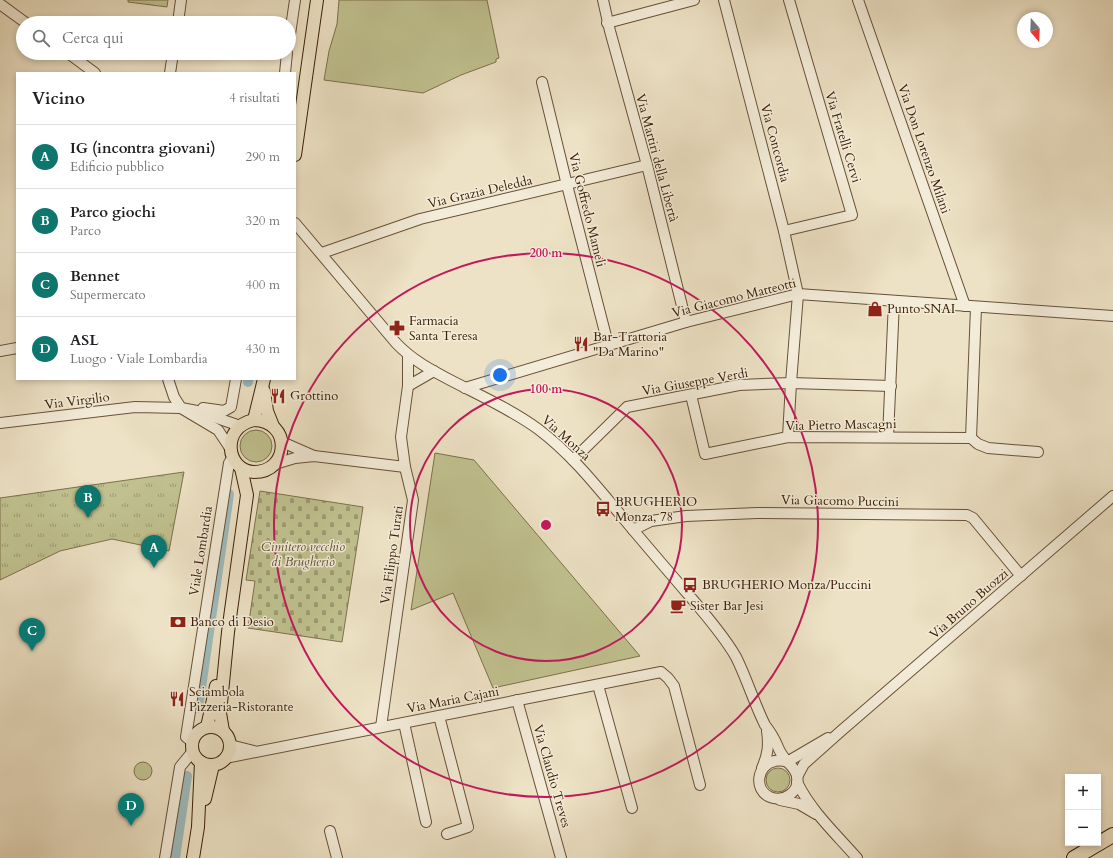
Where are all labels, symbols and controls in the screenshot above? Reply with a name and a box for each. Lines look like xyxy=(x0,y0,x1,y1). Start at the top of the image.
north arrow xyxy=(1017,12,1053,48)
search box xyxy=(16,16,296,60)
icon: search xyxy=(30,27,52,49)
text: Cerca qui xyxy=(62,28,124,48)
street label: Via Don Lorenzo Milani xyxy=(893,82,955,217)
text: Vicino xyxy=(32,87,85,110)
text: 4 risultati xyxy=(229,89,280,107)
street label: Via Fratelli Cervi xyxy=(821,89,866,185)
street label: Via Martiri della Libertà xyxy=(631,92,683,224)
street label: Via Concordia xyxy=(756,102,794,185)
text: IG (incontra giovani) xyxy=(70,138,216,158)
text: A xyxy=(40,148,50,166)
text: 290 m xyxy=(246,148,280,166)
street label: Via Goffredo Mameli xyxy=(564,151,610,269)
text: Edificio pubblico xyxy=(70,158,164,176)
street label: Via Grazia Deledda xyxy=(426,171,534,213)
text: Parco giochi xyxy=(70,202,156,222)
text: B xyxy=(40,212,50,230)
text: 320 m xyxy=(246,212,280,230)
text: Parco xyxy=(70,222,101,240)
text: 200 m xyxy=(530,245,563,261)
text: Bennet xyxy=(70,266,120,286)
street label: Via Giacomo Matteotti xyxy=(670,274,798,322)
text: C xyxy=(40,276,50,294)
text: 400 m xyxy=(246,276,280,294)
text: Supermercato xyxy=(70,286,146,304)
shop icon: Punto SNAI xyxy=(866,300,884,318)
place label: Punto SNAI xyxy=(887,300,955,318)
place label: Farmacia Santa Teresa xyxy=(409,312,478,345)
pharmacy icon: Farmacia Santa Teresa xyxy=(388,319,406,337)
place label: Bar-Trattoria "Da Marino" xyxy=(593,328,668,361)
text: ASL xyxy=(70,330,99,350)
restaurant icon: Bar-Trattoria "Da Marino" xyxy=(572,335,590,353)
text: D xyxy=(39,340,51,358)
text: 430 m xyxy=(246,340,280,358)
text: Luogo · Viale Lombardia xyxy=(70,350,208,368)
street label: Via Giuseppe Verdi xyxy=(640,364,750,400)
your location xyxy=(490,365,510,385)
text: 100 m xyxy=(530,381,563,397)
restaurant icon: Grottino xyxy=(269,387,287,405)
place label: Grottino xyxy=(290,387,338,405)
street label: Via Virgilio xyxy=(44,388,110,414)
street label: Via Monza xyxy=(538,411,595,465)
street label: Via Pietro Mascagni xyxy=(785,415,897,435)
pin: B xyxy=(75,485,101,518)
street label: Via Giacomo Puccini xyxy=(781,491,899,511)
place label: BRUGHERIO Monza, 78 xyxy=(615,493,697,526)
bus stop icon: BRUGHERIO Monza, 78 xyxy=(594,500,612,518)
street label: Viale Lombardia xyxy=(185,504,217,597)
street label: Via Filippo Turati xyxy=(376,504,408,606)
centre of rings xyxy=(539,518,553,532)
pin: A xyxy=(141,535,167,568)
park label: Cimitero vecchio di Brugherio xyxy=(261,538,345,571)
street label: Via Bruno Buozzi xyxy=(926,564,1013,643)
bus stop icon: BRUGHERIO Monza/Puccini xyxy=(681,576,699,594)
place label: BRUGHERIO Monza/Puccini xyxy=(702,576,872,594)
cafe icon: Sister Bar Jesi xyxy=(669,597,687,615)
place label: Sister Bar Jesi xyxy=(690,597,764,615)
bank icon: Banco di Desio xyxy=(169,613,187,631)
place label: Banco di Desio xyxy=(190,613,274,631)
pin: C xyxy=(19,618,45,651)
street label: Via Maria Cajani xyxy=(405,682,501,718)
place label: Sciambola Pizzeria-Ristorante xyxy=(189,683,294,716)
restaurant icon: Sciambola Pizzeria-Ristorante xyxy=(168,690,186,708)
street label: Via Claudio Treves xyxy=(529,722,575,830)
map controls xyxy=(1065,774,1101,846)
button: + xyxy=(1065,774,1101,810)
pin: D xyxy=(118,793,144,826)
button: − xyxy=(1065,810,1101,846)

